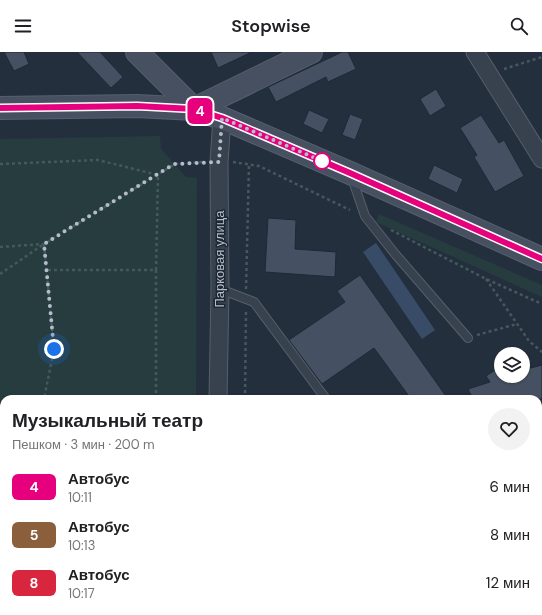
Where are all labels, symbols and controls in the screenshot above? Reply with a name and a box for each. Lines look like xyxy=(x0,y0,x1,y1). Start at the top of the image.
text: Stopwise xyxy=(231,14,311,38)
icon: menu xyxy=(12,15,34,37)
icon: search xyxy=(508,15,530,37)
line badge: 4 xyxy=(187,98,213,124)
text: 4 xyxy=(195,102,205,120)
unlabelled marker xyxy=(313,152,331,170)
street label: Парковая улица xyxy=(211,210,228,308)
your location xyxy=(44,339,64,359)
map controls xyxy=(494,347,530,383)
button: layers xyxy=(494,347,530,383)
text: Музыкальный театр xyxy=(12,408,203,433)
button: heart xyxy=(488,408,530,450)
text: Пешком · 3 мин · 200 m xyxy=(12,436,155,453)
text: Автобус xyxy=(68,469,130,489)
text: 6 мин xyxy=(490,477,530,497)
text: 4 xyxy=(29,478,39,496)
text: 10:11 xyxy=(68,489,92,506)
text: Автобус xyxy=(68,517,130,537)
text: 8 мин xyxy=(490,525,530,545)
text: 5 xyxy=(30,526,38,544)
text: 10:13 xyxy=(68,537,95,554)
text: Автобус xyxy=(68,565,130,585)
text: 12 мин xyxy=(486,573,530,593)
text: 8 xyxy=(30,574,38,592)
text: 10:17 xyxy=(68,585,95,602)

